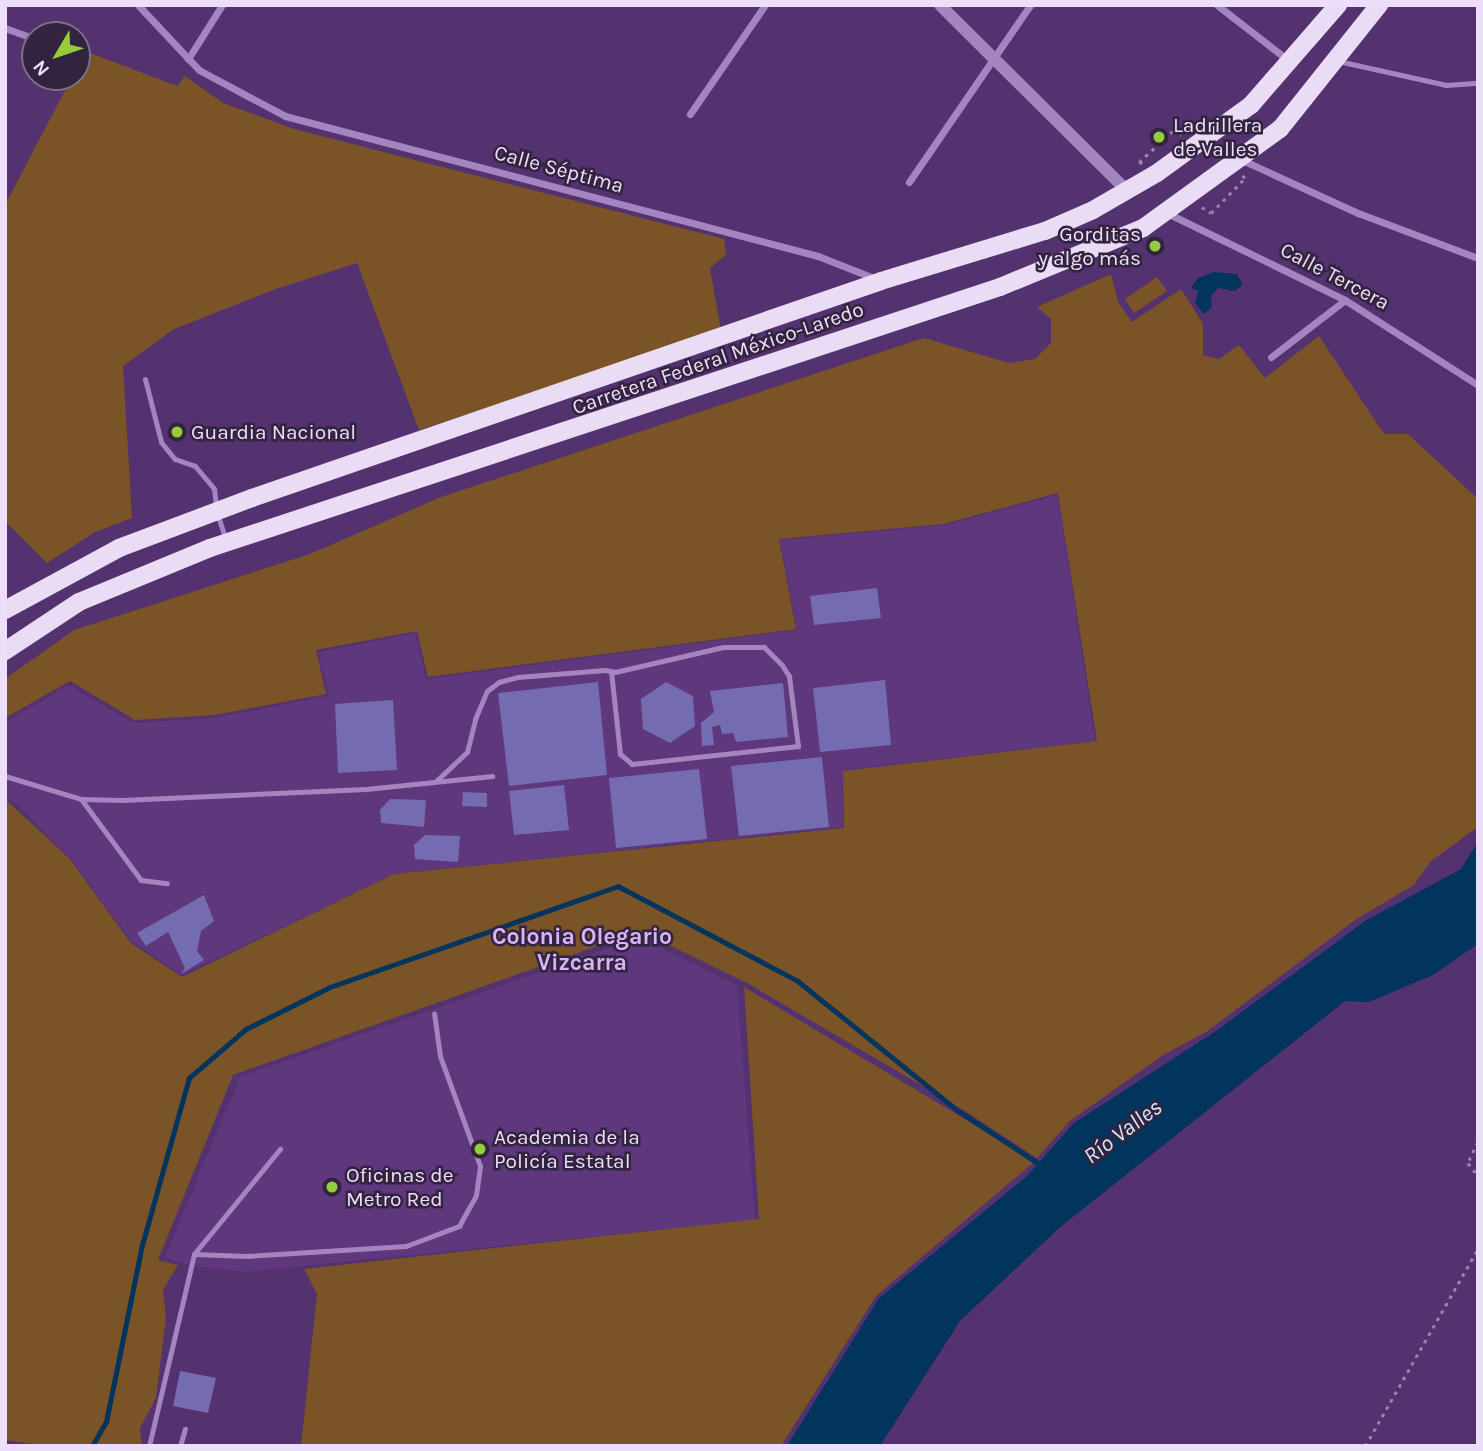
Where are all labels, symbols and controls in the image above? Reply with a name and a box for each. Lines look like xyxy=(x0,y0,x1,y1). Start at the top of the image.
north arrow xyxy=(21,21,91,91)
text: N xyxy=(28,56,54,80)
place label: Ladrillera de Valles xyxy=(1173,112,1262,162)
marker: Ladrillera de Valles xyxy=(1151,129,1167,145)
street label: Calle Séptima xyxy=(491,140,627,198)
place label: Gorditas y algo más xyxy=(1038,221,1141,271)
street label: Calle Tercera xyxy=(1276,237,1394,315)
marker: Gorditas y algo más xyxy=(1147,238,1163,254)
street label: Carretera Federal México-Laredo xyxy=(569,296,867,420)
place label: Guardia Nacional xyxy=(191,419,356,445)
marker: Guardia Nacional xyxy=(169,424,185,440)
district label: Colonia Olegario Vizcarra xyxy=(492,923,672,977)
water label: Río Valles xyxy=(1078,1094,1168,1170)
place label: Academia de la Policía Estatal xyxy=(494,1124,640,1174)
marker: Academia de la Policía Estatal xyxy=(472,1141,488,1157)
place label: Oficinas de Metro Red xyxy=(346,1162,454,1212)
marker: Oficinas de Metro Red xyxy=(324,1179,340,1195)

